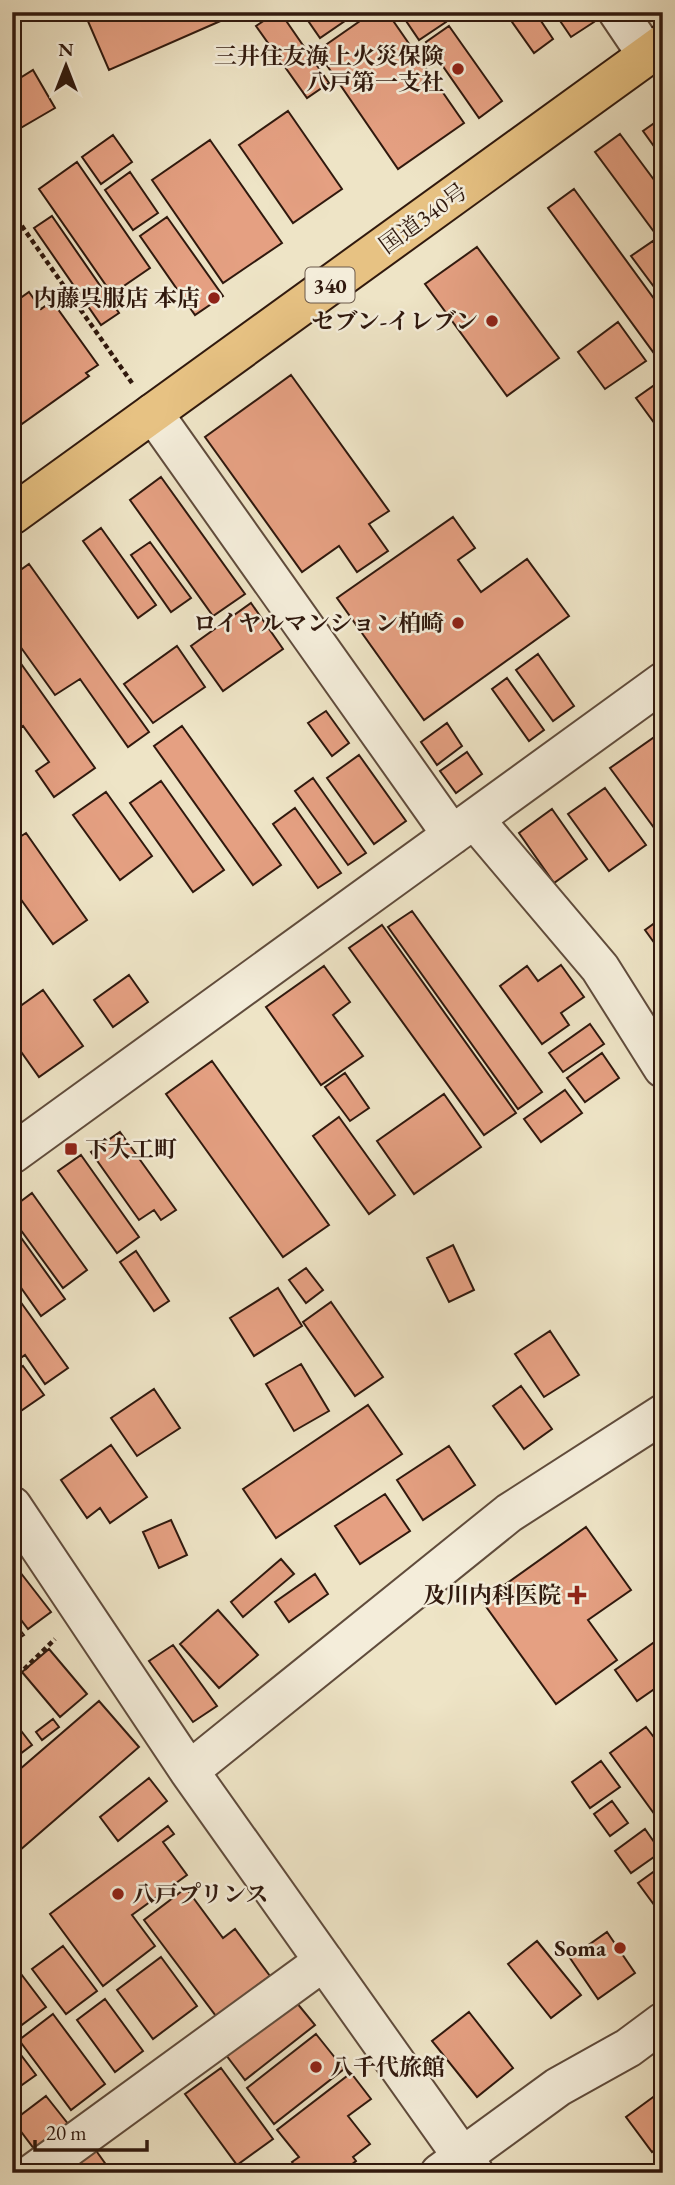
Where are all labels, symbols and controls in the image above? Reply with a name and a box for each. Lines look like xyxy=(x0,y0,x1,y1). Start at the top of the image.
north arrow xyxy=(32,32,102,102)
text: N xyxy=(58,37,74,62)
place label: 三井住友海上火災保険 八戸第一支社 xyxy=(214,41,444,97)
marker: 三井住友海上火災保険 八戸第一支社 xyxy=(450,61,466,77)
street label: 国道340号 xyxy=(373,176,473,260)
road number: 340 xyxy=(306,268,354,302)
place label: 内藤呉服店 本店 xyxy=(34,283,200,313)
marker: 内藤呉服店 本店 xyxy=(206,290,222,306)
place label: セブン-イレブン xyxy=(312,306,478,336)
marker: セブン-イレブン xyxy=(484,313,500,329)
place label: ロイヤルマンション柏崎 xyxy=(193,608,444,638)
marker: ロイヤルマンション柏崎 xyxy=(450,615,466,631)
place label: 下大工町 xyxy=(85,1134,177,1164)
marker: 下大工町 xyxy=(63,1141,79,1157)
place label: 及川内科医院 xyxy=(423,1580,561,1610)
marker: 及川内科医院 xyxy=(567,1585,587,1605)
place label: 八戸プリンス xyxy=(132,1879,268,1909)
marker: 八戸プリンス xyxy=(110,1886,126,1902)
place label: Soma xyxy=(554,1933,607,1963)
marker: Soma xyxy=(612,1940,628,1956)
place label: 八千代旅館 xyxy=(330,2052,445,2082)
marker: 八千代旅館 xyxy=(308,2059,324,2075)
scale bar xyxy=(35,2108,147,2152)
text: 20 m xyxy=(46,2119,87,2146)

